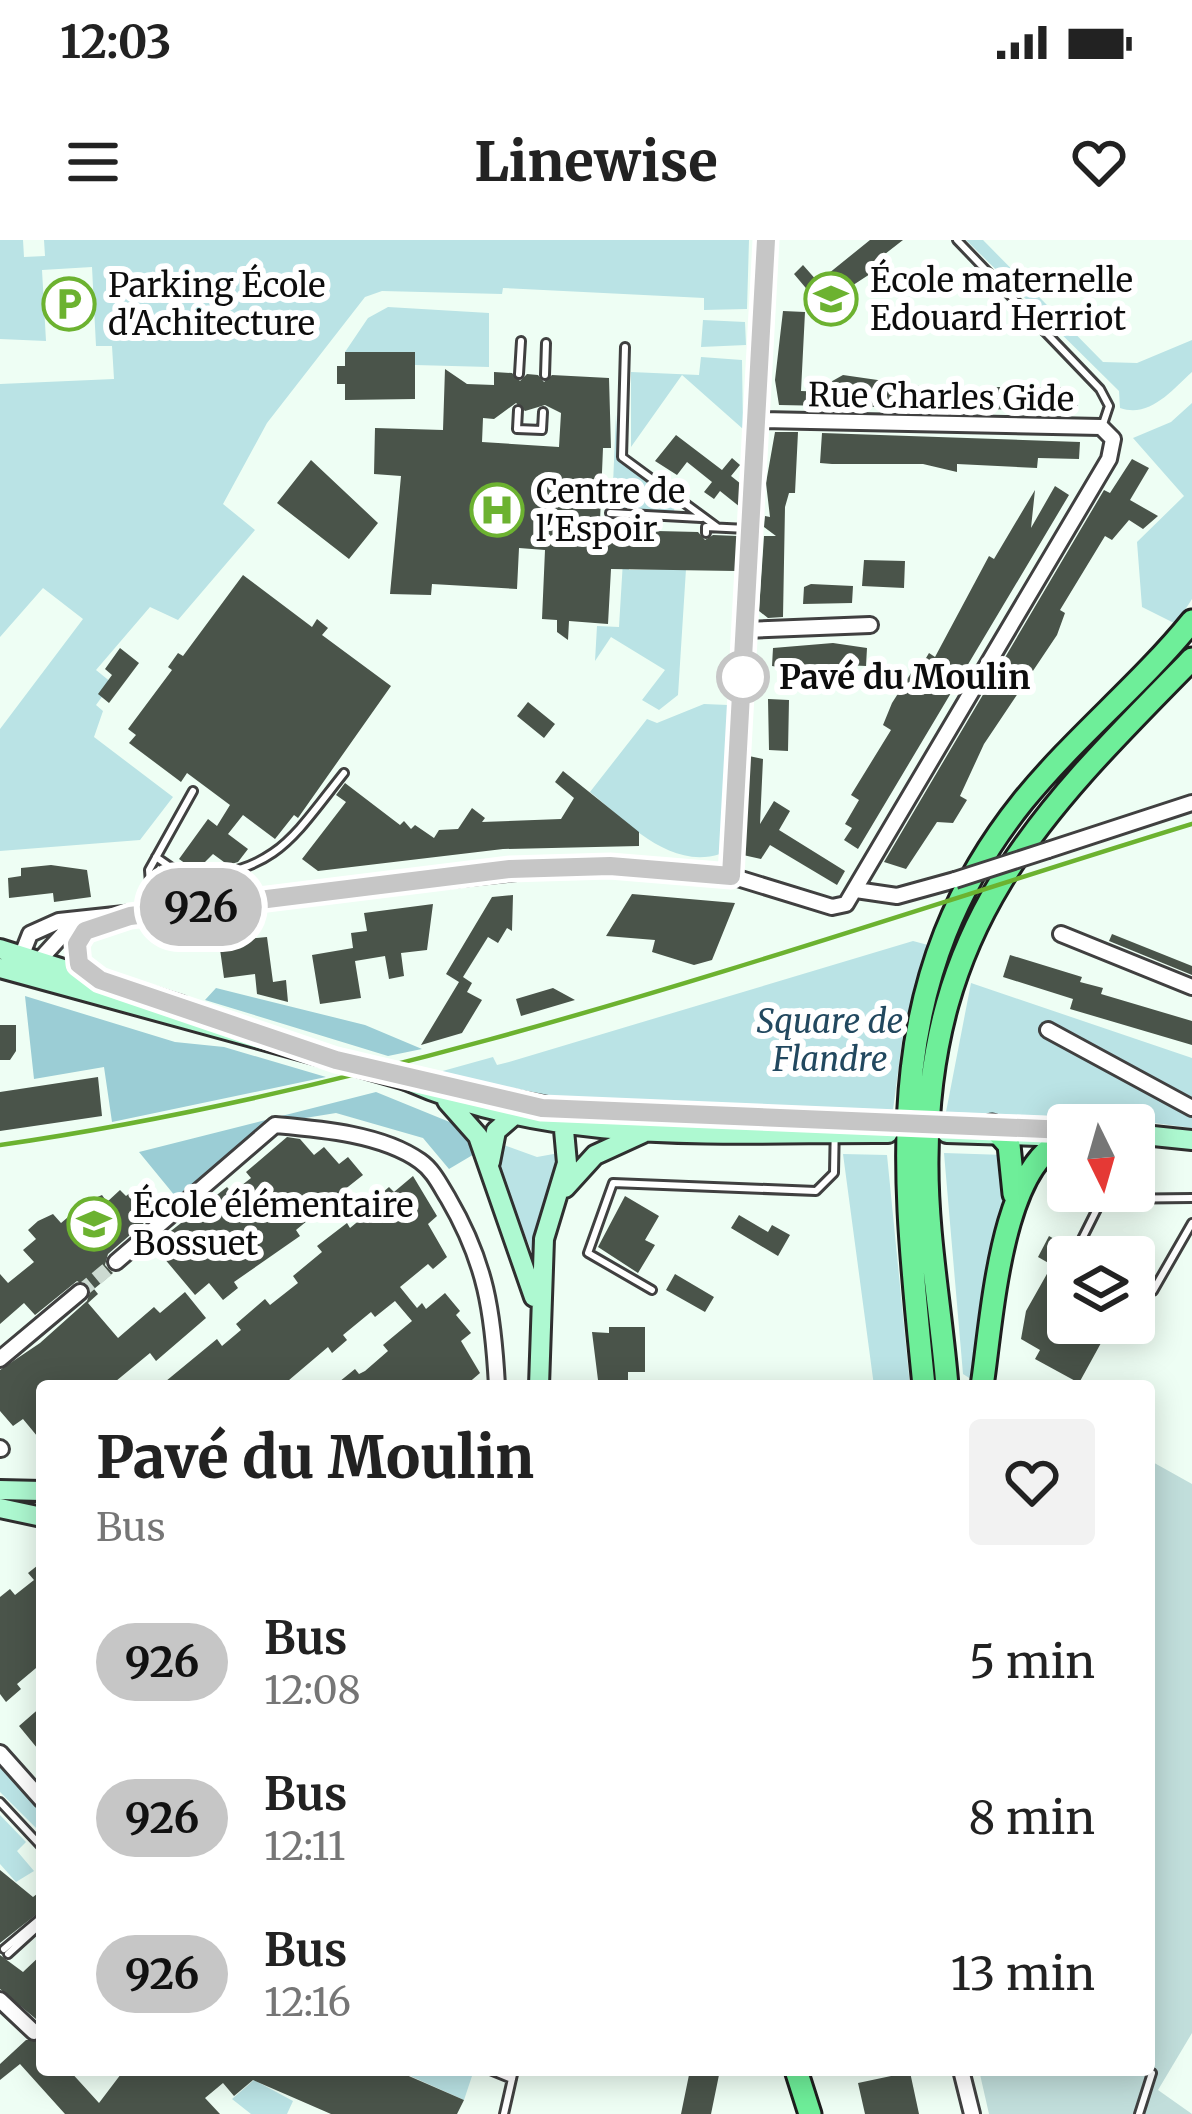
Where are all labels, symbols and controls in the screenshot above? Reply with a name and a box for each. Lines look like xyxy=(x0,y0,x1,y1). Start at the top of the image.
text: 12:03 xyxy=(60,14,171,70)
text: Linewise xyxy=(474,128,718,196)
icon: menu xyxy=(60,129,126,195)
icon: heart xyxy=(1066,129,1132,195)
place label: École maternelle Edouard Herriot xyxy=(870,258,1133,339)
place label: Parking École d'Achitecture xyxy=(108,263,326,344)
school or university icon: École maternelle Edouard Herriot xyxy=(803,271,859,327)
parking icon: Parking École d'Achitecture xyxy=(41,276,97,332)
street label: Rue Charles Gide xyxy=(807,374,1075,420)
place label: Centre de l'Espoir xyxy=(536,471,685,550)
hospital icon: Centre de l'Espoir xyxy=(469,482,525,538)
marker: Pavé du Moulin xyxy=(718,652,768,702)
place label: Pavé du Moulin xyxy=(779,657,1030,698)
line badge: 926 xyxy=(132,868,270,946)
text: 926 xyxy=(164,881,238,933)
park label: Square de Flandre xyxy=(757,1001,903,1080)
north arrow xyxy=(1047,1104,1155,1212)
map controls xyxy=(1047,1104,1155,1344)
place label: École élémentaire Bossuet xyxy=(133,1183,413,1264)
school or university icon: École élémentaire Bossuet xyxy=(66,1196,122,1252)
button: layers xyxy=(1047,1236,1155,1344)
button: heart xyxy=(969,1419,1095,1545)
text: Pavé du Moulin xyxy=(96,1422,534,1494)
text: Bus xyxy=(96,1503,166,1552)
text: Bus xyxy=(264,1610,347,1666)
text: 5 min xyxy=(969,1634,1095,1690)
text: 926 xyxy=(125,1636,199,1688)
text: 12:08 xyxy=(264,1666,361,1715)
text: Bus xyxy=(264,1766,347,1822)
text: 8 min xyxy=(969,1790,1095,1846)
text: 926 xyxy=(125,1792,199,1844)
text: 12:11 xyxy=(264,1822,346,1871)
text: Bus xyxy=(264,1922,347,1978)
text: 13 min xyxy=(950,1946,1095,2002)
text: 926 xyxy=(125,1948,199,2000)
text: 12:16 xyxy=(264,1978,351,2027)

